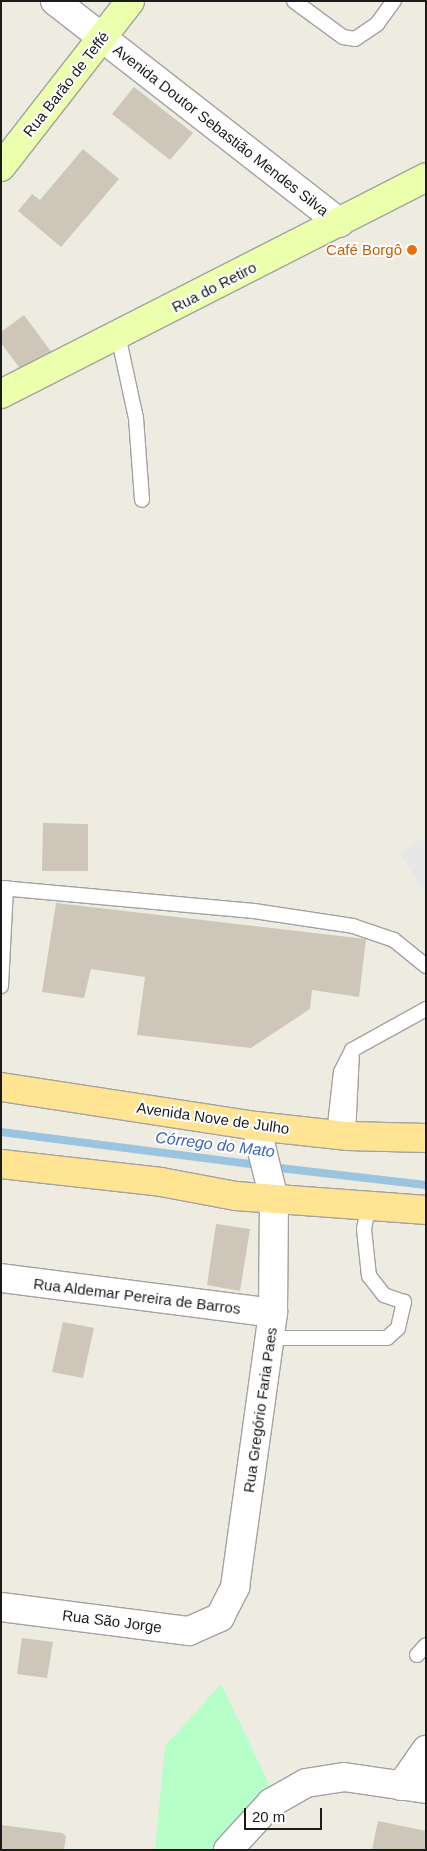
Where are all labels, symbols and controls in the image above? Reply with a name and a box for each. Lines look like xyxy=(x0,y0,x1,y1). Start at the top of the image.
street label: Rua Barão de Teffé xyxy=(19,28,113,140)
street label: Avenida Doutor Sebastião Mendes Silva xyxy=(110,40,332,220)
place label: Café Borgô xyxy=(326,241,402,259)
marker: Café Borgô xyxy=(406,244,418,256)
street label: Rua do Retiro xyxy=(169,258,259,316)
street label: Avenida Nove de Julho xyxy=(135,1098,291,1138)
water label: Córrego do Mato xyxy=(154,1128,276,1162)
street label: Rua Aldemar Pereira de Barros xyxy=(32,1274,242,1318)
street label: Rua Gregório Faria Paes xyxy=(239,1326,281,1494)
street label: Rua São Jorge xyxy=(61,1606,163,1636)
scale bar xyxy=(247,1798,324,1830)
text: 20 m xyxy=(252,1808,285,1825)

